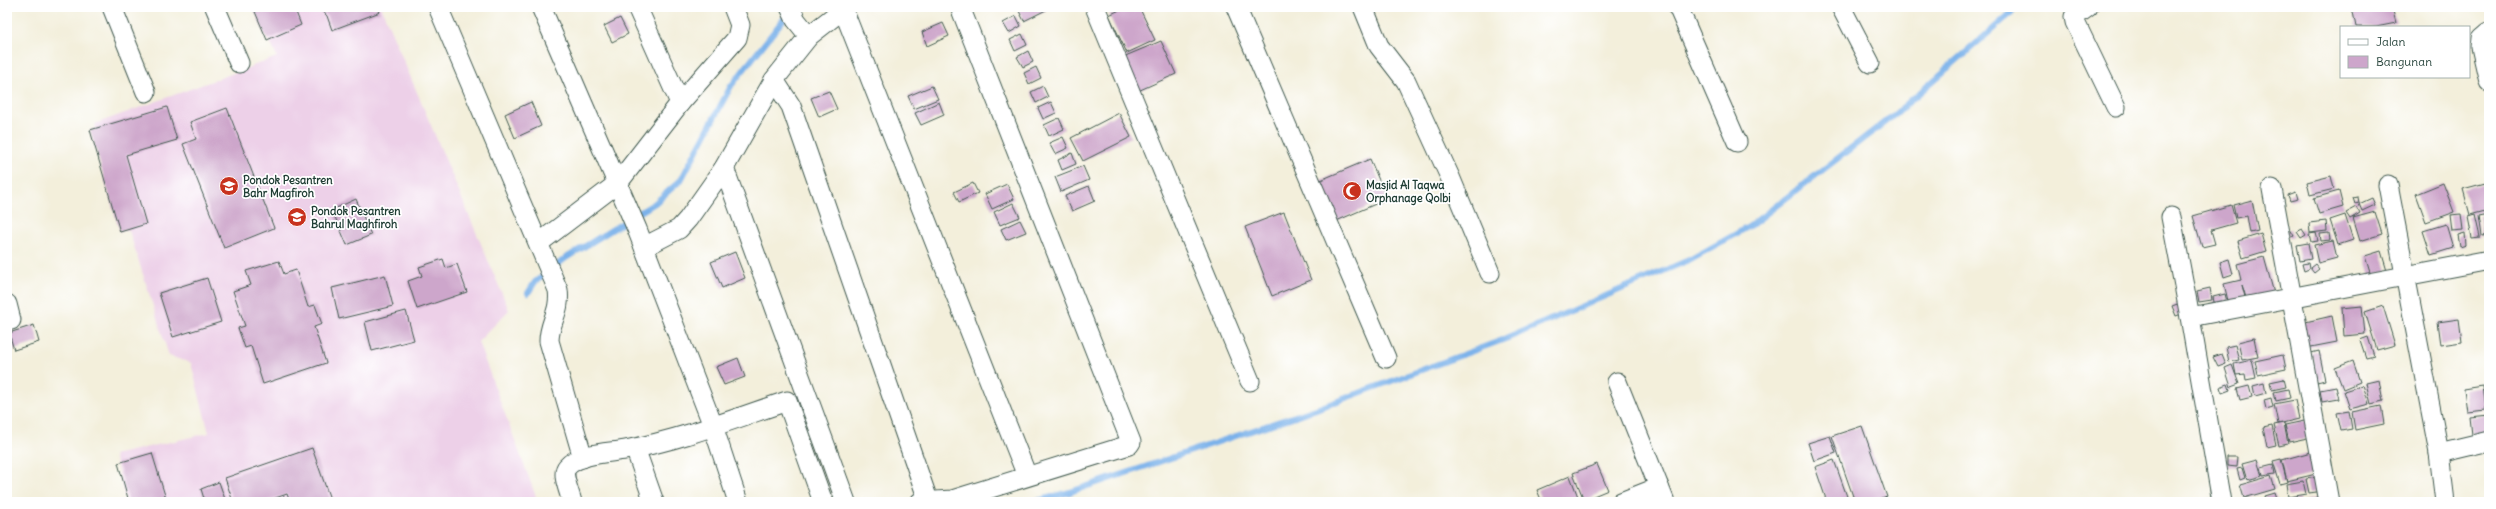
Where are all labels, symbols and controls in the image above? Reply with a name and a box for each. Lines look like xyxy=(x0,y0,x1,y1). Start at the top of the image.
legend xyxy=(2340,26,2470,78)
text: Jalan xyxy=(2376,34,2405,49)
text: Bangunan xyxy=(2376,54,2432,69)
place label: Pondok Pesantren Bahr Magfiroh xyxy=(243,173,333,201)
school or university icon: Pondok Pesantren Bahr Magfiroh xyxy=(218,175,240,197)
place label: Masjid Al Taqwa Orphanage Qolbi xyxy=(1366,178,1451,206)
mosque icon: Masjid Al Taqwa Orphanage Qolbi xyxy=(1341,180,1363,202)
place label: Pondok Pesantren Bahrul Maghfiroh xyxy=(311,204,401,232)
school or university icon: Pondok Pesantren Bahrul Maghfiroh xyxy=(286,206,308,228)

